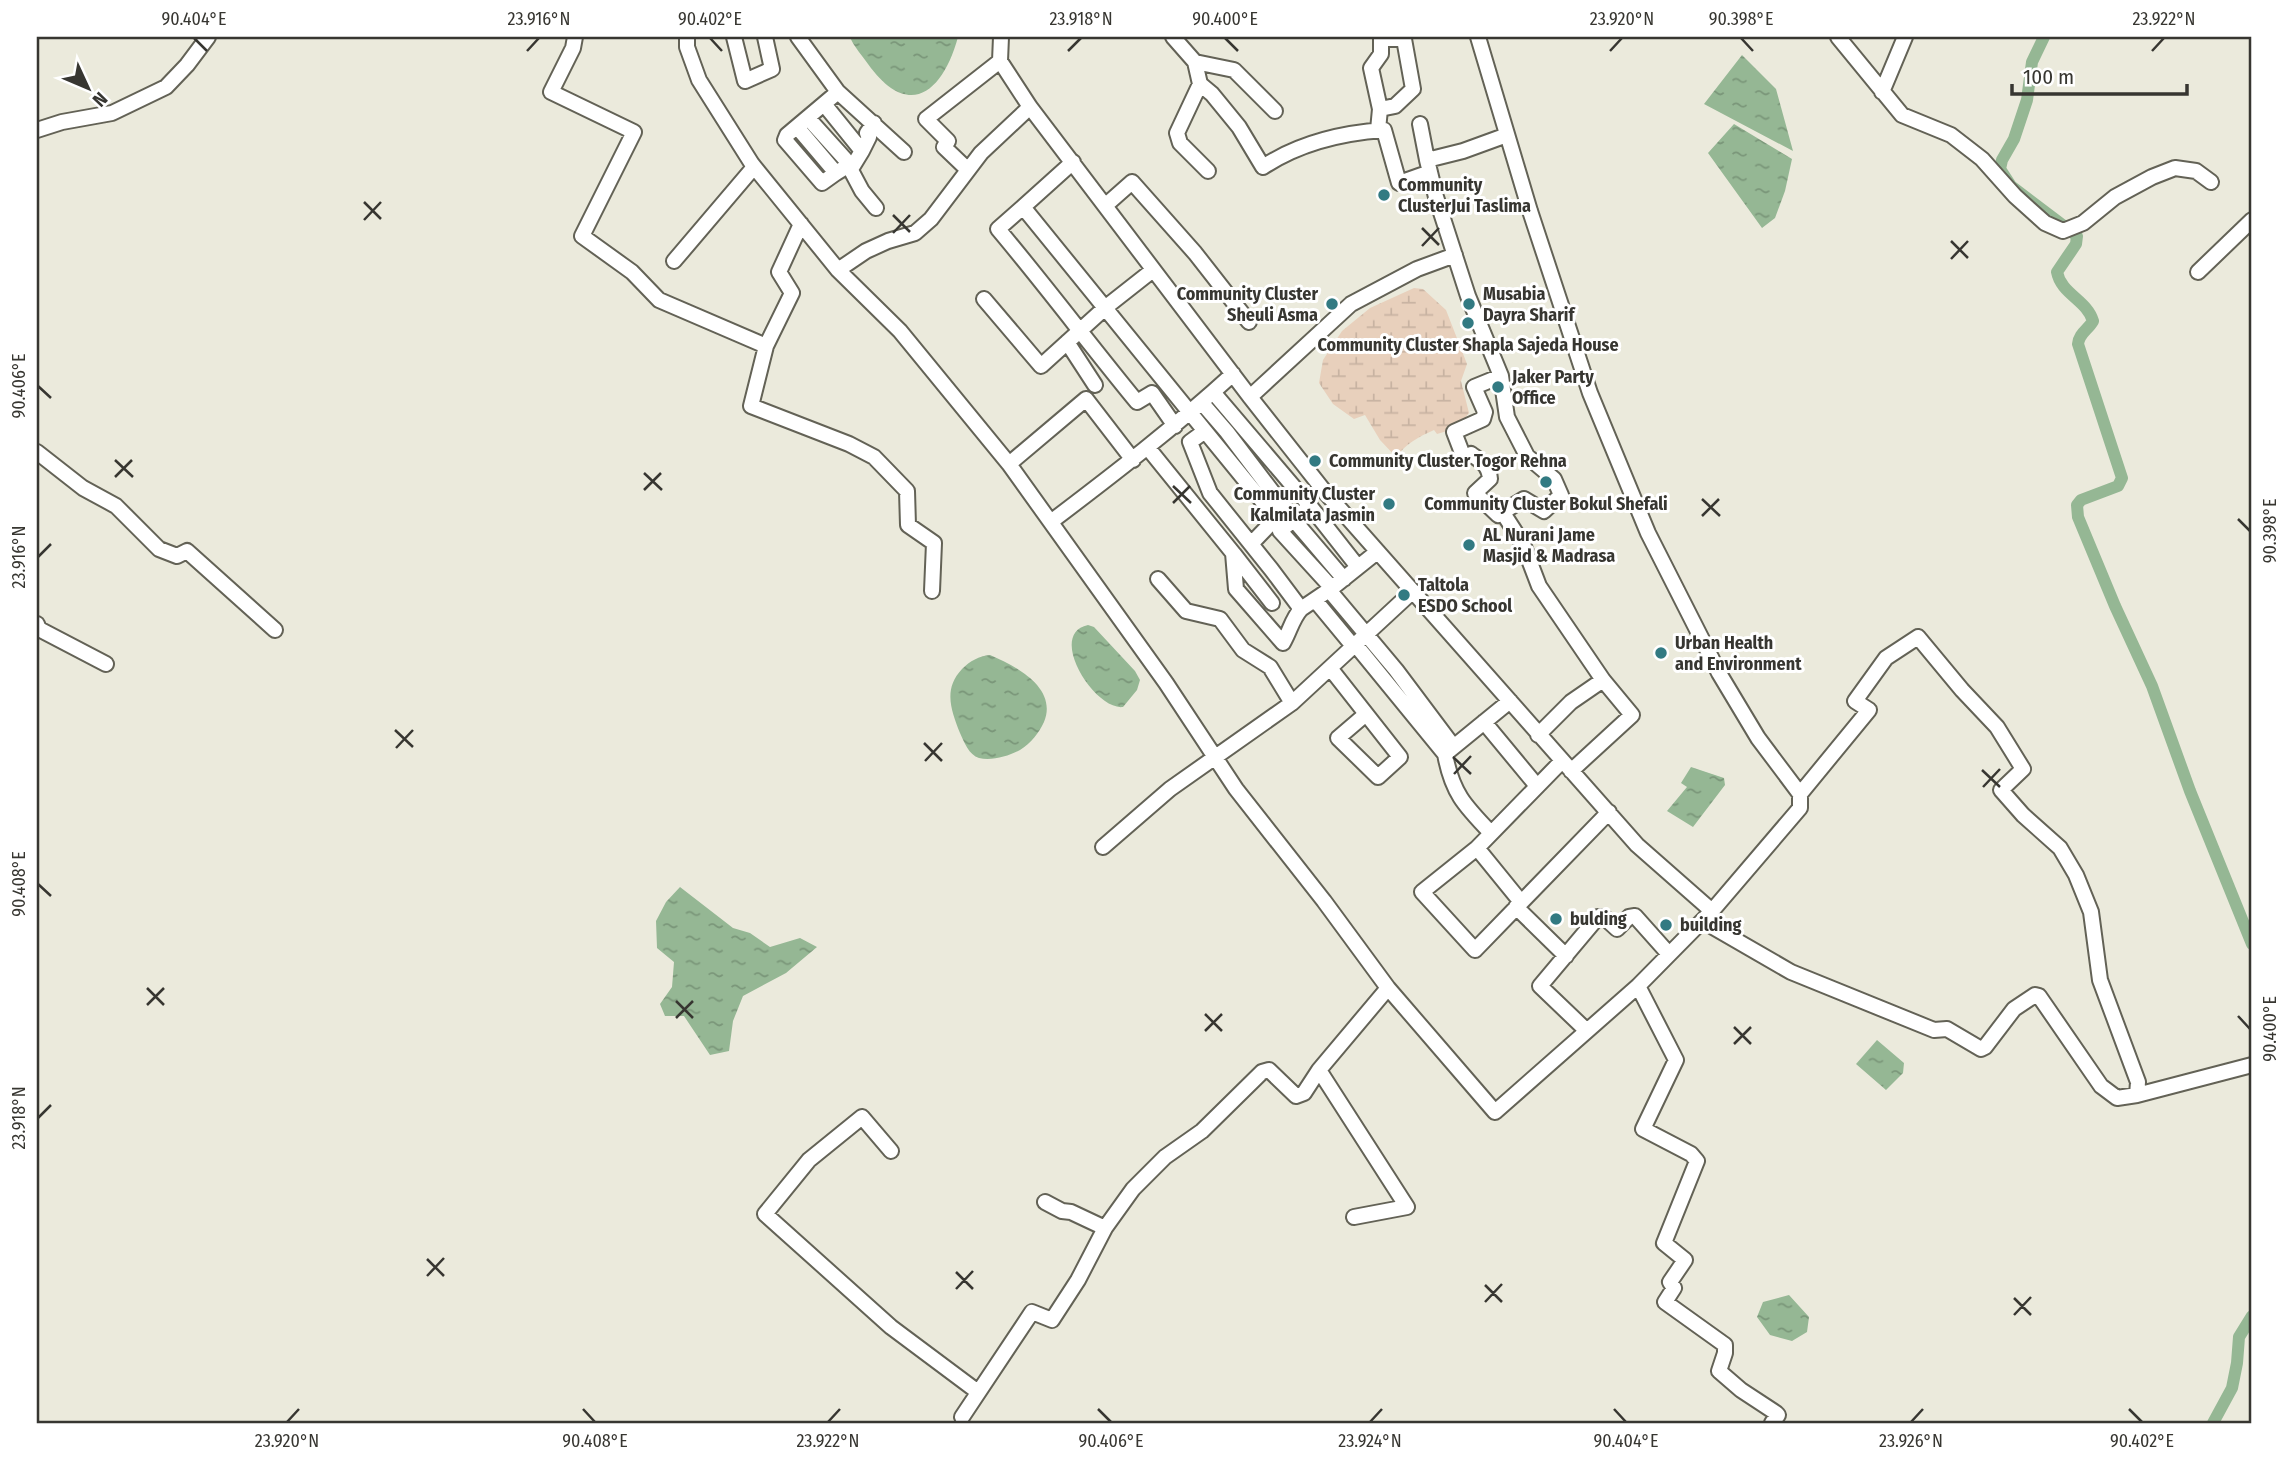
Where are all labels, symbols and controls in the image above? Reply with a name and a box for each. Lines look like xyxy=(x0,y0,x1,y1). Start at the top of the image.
text: 90.404°E xyxy=(161,8,227,30)
text: 23.916°N xyxy=(508,8,570,30)
text: 90.402°E xyxy=(678,8,742,30)
text: 23.918°N xyxy=(1049,8,1113,30)
text: 90.400°E xyxy=(1192,8,1258,30)
text: 23.920°N xyxy=(1590,8,1654,30)
text: 90.398°E xyxy=(1709,8,1773,30)
text: 23.922°N xyxy=(2132,8,2196,30)
north arrow xyxy=(52,52,122,122)
scale bar xyxy=(2012,52,2188,96)
text: 100 m xyxy=(2023,64,2074,90)
text: N xyxy=(88,87,112,112)
place label: Community ClusterJui Taslima xyxy=(1398,174,1531,217)
marker: Community ClusterJui Taslima xyxy=(1376,187,1392,203)
place label: Community Cluster Sheuli Asma xyxy=(1177,283,1318,326)
place label: Musabia Dayra Sharif xyxy=(1483,283,1576,326)
marker: Community Cluster Sheuli Asma xyxy=(1324,296,1340,312)
marker: Musabia Dayra Sharif xyxy=(1461,296,1477,312)
marker: Community Cluster Shapla Sajeda House xyxy=(1460,315,1476,331)
place label: Community Cluster Shapla Sajeda House xyxy=(1317,334,1619,356)
text: 90.406°E xyxy=(8,353,30,419)
place label: Jaker Party Office xyxy=(1511,366,1594,409)
marker: Jaker Party Office xyxy=(1490,379,1506,395)
place label: Community Cluster Togor Rehna xyxy=(1329,450,1567,472)
marker: Community Cluster Togor Rehna xyxy=(1307,453,1323,469)
marker: Community Cluster Bokul Shefali xyxy=(1538,474,1554,490)
place label: Community Cluster Kalmilata Jasmin xyxy=(1234,483,1375,526)
place label: Community Cluster Bokul Shefali xyxy=(1424,493,1668,515)
marker: Community Cluster Kalmilata Jasmin xyxy=(1381,496,1397,512)
text: 90.398°E xyxy=(2259,499,2281,563)
place label: AL Nurani Jame Masjid & Madrasa xyxy=(1482,524,1615,567)
text: 23.916°N xyxy=(8,526,30,588)
marker: AL Nurani Jame Masjid & Madrasa xyxy=(1461,537,1477,553)
place label: Taltola ESDO School xyxy=(1418,574,1512,617)
marker: Taltola ESDO School xyxy=(1396,587,1412,603)
place label: Urban Health and Environment xyxy=(1675,632,1802,675)
marker: Urban Health and Environment xyxy=(1653,645,1669,661)
text: 90.408°E xyxy=(8,851,30,917)
place label: bulding xyxy=(1570,908,1627,930)
marker: bulding xyxy=(1548,911,1564,927)
place label: building xyxy=(1680,914,1742,936)
marker: building xyxy=(1658,917,1674,933)
text: 90.400°E xyxy=(2259,996,2281,1062)
text: 23.918°N xyxy=(8,1086,30,1150)
text: 23.920°N xyxy=(255,1430,319,1452)
text: 90.408°E xyxy=(562,1430,628,1452)
text: 23.922°N xyxy=(796,1430,860,1452)
text: 90.406°E xyxy=(1078,1430,1144,1452)
text: 23.924°N xyxy=(1338,1430,1402,1452)
text: 90.404°E xyxy=(1593,1430,1659,1452)
text: 23.926°N xyxy=(1879,1430,1943,1452)
text: 90.402°E xyxy=(2110,1430,2174,1452)

